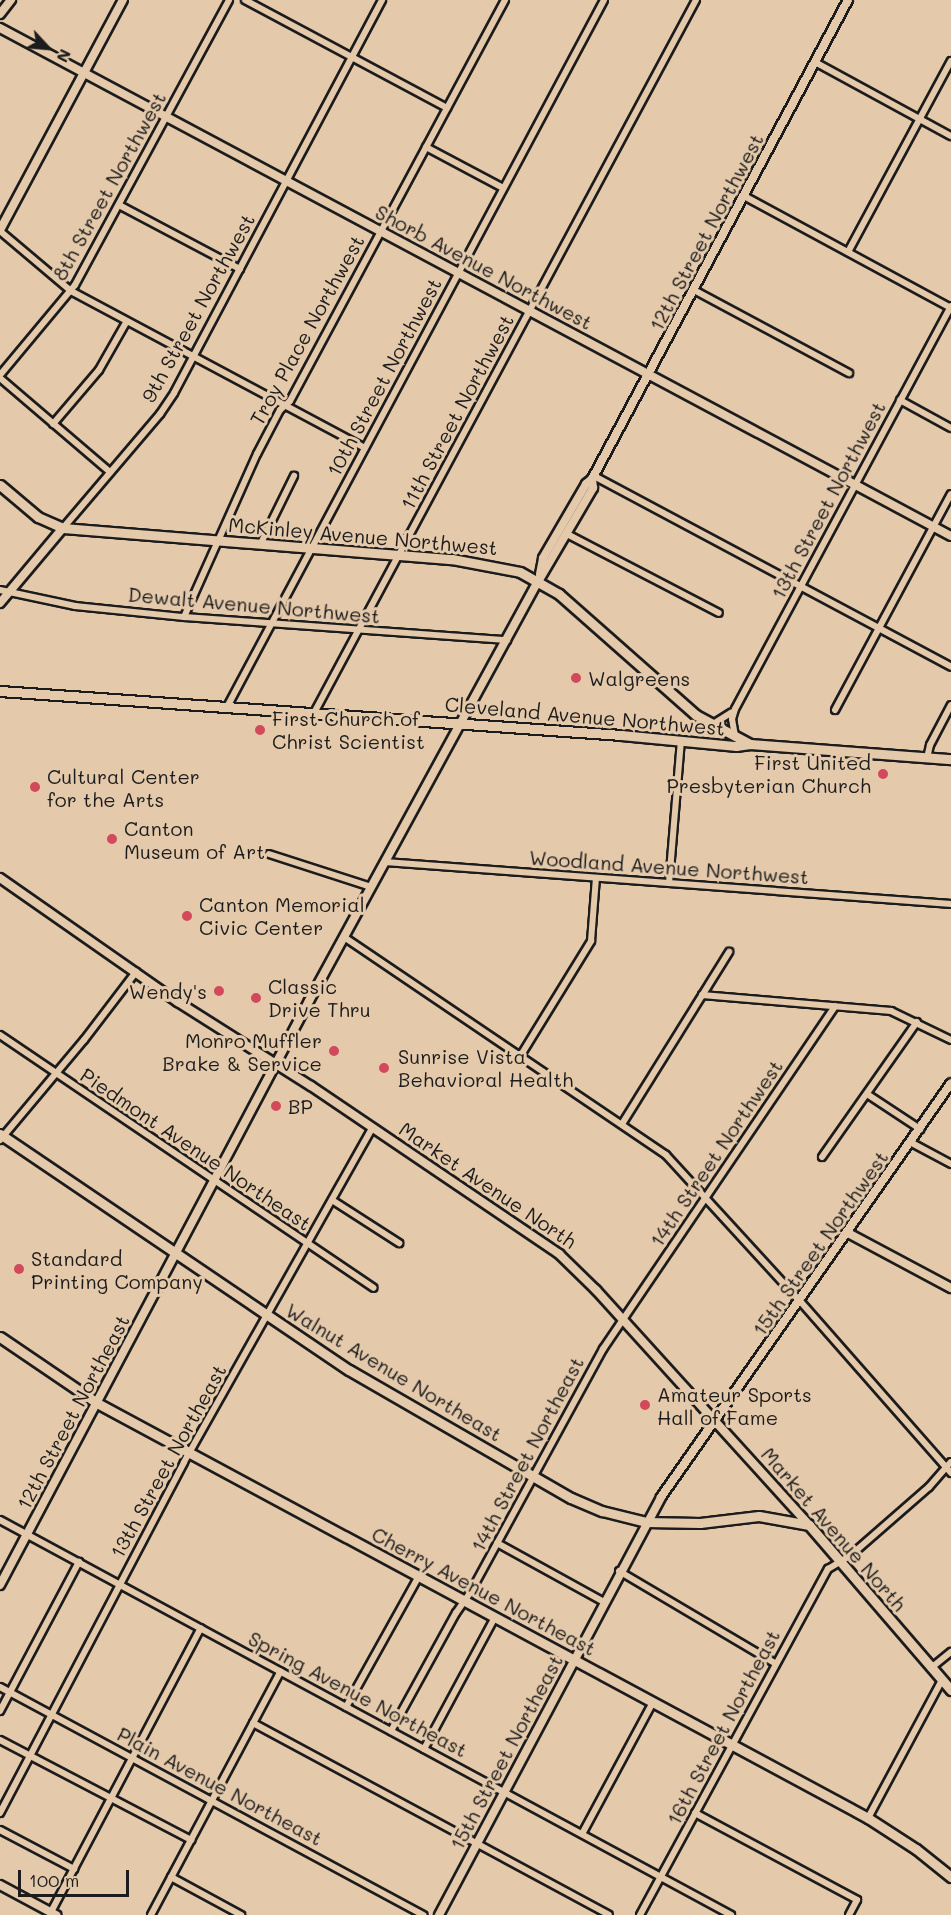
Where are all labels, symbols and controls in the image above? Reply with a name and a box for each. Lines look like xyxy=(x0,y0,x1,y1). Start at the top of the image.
north arrow xyxy=(18,18,78,78)
text: N xyxy=(53,46,77,66)
street label: 8th Street Northwest xyxy=(47,88,171,284)
street label: 12th Street Northwest xyxy=(644,129,768,335)
street label: Shorb Avenue Northwest xyxy=(371,200,597,334)
street label: 9th Street Northwest xyxy=(136,210,260,406)
street label: Troy Place Northwest xyxy=(245,231,369,429)
street label: 10th Street Northwest xyxy=(322,274,446,480)
street label: 11th Street Northwest xyxy=(395,310,519,514)
street label: 13th Street Northwest xyxy=(766,397,890,603)
street label: McKinley Avenue Northwest xyxy=(227,512,499,560)
street label: Dewalt Avenue Northwest xyxy=(127,582,381,628)
place label: Walgreens xyxy=(588,666,690,690)
marker: Walgreens xyxy=(569,671,583,685)
street label: Cleveland Avenue Northwest xyxy=(444,692,726,740)
place label: First Church of Christ Scientist xyxy=(272,706,425,753)
marker: First Church of Christ Scientist xyxy=(253,723,267,737)
place label: First United Presbyterian Church xyxy=(667,750,871,797)
place label: Cultural Center for the Arts xyxy=(47,764,200,811)
marker: First United Presbyterian Church xyxy=(876,767,890,781)
marker: Cultural Center for the Arts xyxy=(28,780,42,794)
place label: Canton Museum of Art xyxy=(124,816,265,863)
marker: Canton Museum of Art xyxy=(105,832,119,846)
street label: Woodland Avenue Northwest xyxy=(528,845,810,889)
place label: Canton Memorial Civic Center xyxy=(199,892,365,939)
marker: Canton Memorial Civic Center xyxy=(180,909,194,923)
place label: Classic Drive Thru xyxy=(268,975,371,1022)
place label: Wendy's xyxy=(129,979,207,1003)
marker: Wendy's xyxy=(212,984,226,998)
marker: Classic Drive Thru xyxy=(249,991,263,1005)
place label: Monro Muffler Brake & Service xyxy=(162,1028,322,1075)
marker: Monro Muffler Brake & Service xyxy=(327,1044,341,1058)
place label: Sunrise Vista Behavioral Health xyxy=(398,1044,573,1091)
street label: 14th Street Northwest xyxy=(644,1055,788,1251)
marker: Sunrise Vista Behavioral Health xyxy=(375,1059,393,1077)
street label: Piedmont Avenue Northeast xyxy=(76,1063,316,1235)
place label: BP xyxy=(288,1094,313,1118)
marker: BP xyxy=(269,1099,283,1113)
street label: Market Avenue North xyxy=(395,1117,581,1253)
street label: 15th Street Northwest xyxy=(747,1146,893,1340)
place label: Standard Printing Company xyxy=(31,1246,203,1293)
marker: Standard Printing Company xyxy=(12,1262,26,1276)
street label: Walnut Avenue Northeast xyxy=(282,1298,506,1446)
street label: 12th Street Northeast xyxy=(12,1311,134,1513)
street label: 14th Street Northeast xyxy=(465,1352,589,1556)
street label: 13th Street Northeast xyxy=(105,1360,231,1562)
place label: Amateur Sports Hall of Fame xyxy=(657,1382,812,1429)
marker: Amateur Sports Hall of Fame xyxy=(638,1398,652,1412)
street label: Market Avenue North xyxy=(756,1442,912,1616)
street label: Cherry Avenue Northeast xyxy=(368,1522,600,1660)
street label: 16th Street Northeast xyxy=(661,1625,785,1829)
street label: Spring Avenue Northeast xyxy=(244,1626,472,1762)
street label: 15th Street Northeast xyxy=(444,1650,568,1854)
street label: Plain Avenue Northeast xyxy=(113,1722,327,1850)
scale bar xyxy=(21,1858,132,1896)
text: 100 m xyxy=(29,1868,79,1892)

